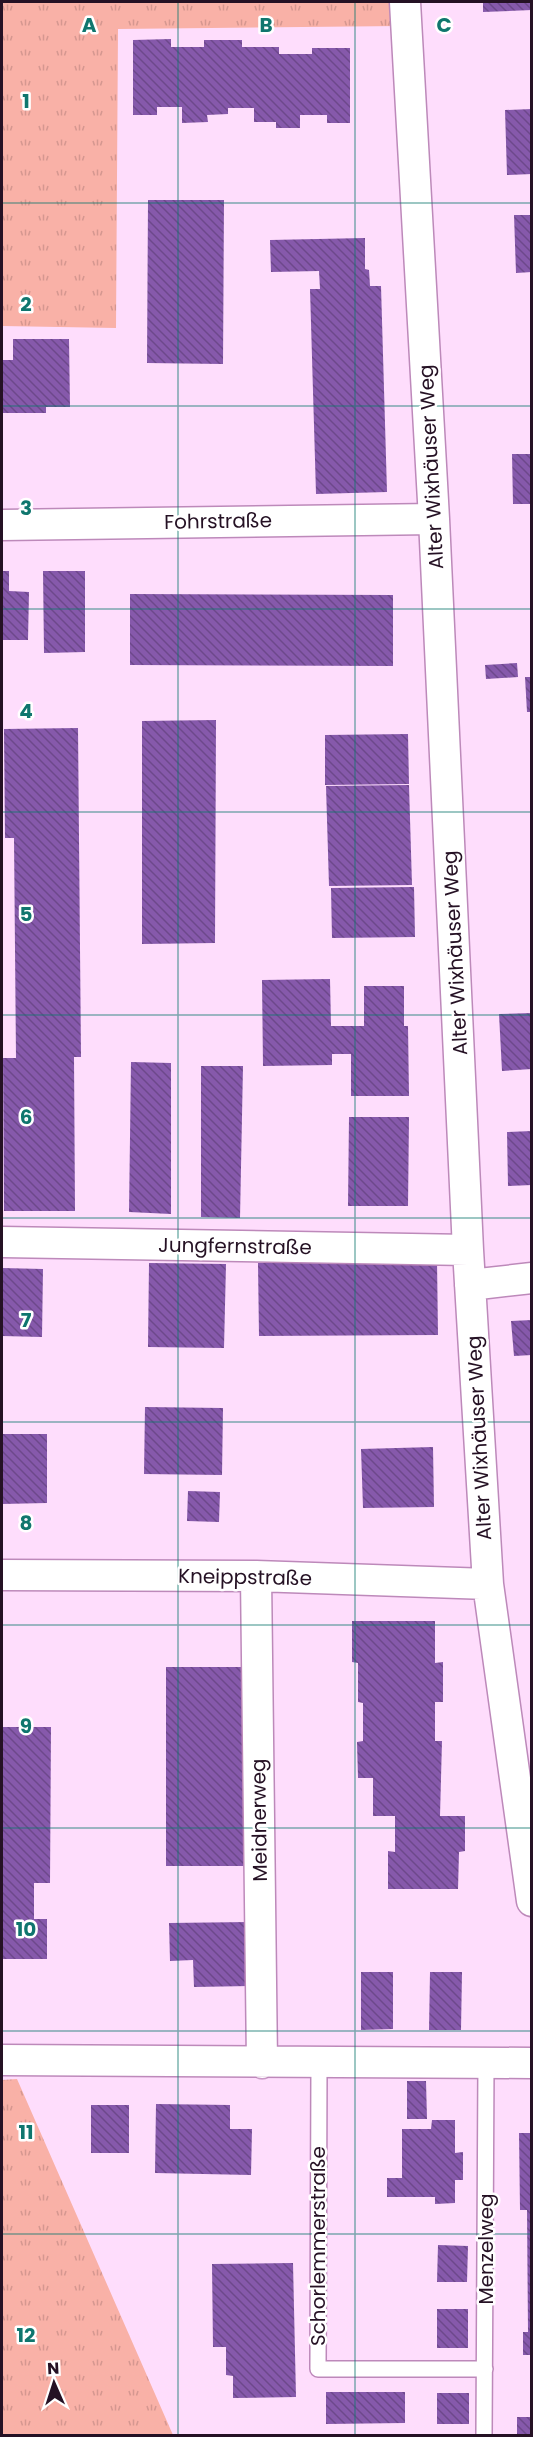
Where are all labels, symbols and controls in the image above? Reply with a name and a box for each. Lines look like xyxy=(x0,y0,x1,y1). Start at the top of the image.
text: A xyxy=(82,11,97,39)
text: B xyxy=(259,11,273,39)
text: C xyxy=(436,11,452,39)
text: 1 xyxy=(22,87,30,115)
text: 2 xyxy=(20,290,32,318)
street label: Alter Wixhäuser Weg xyxy=(412,364,450,570)
text: 3 xyxy=(20,494,32,522)
street label: Fohrstraße xyxy=(164,506,272,536)
text: 4 xyxy=(19,697,33,725)
street label: Alter Wixhäuser Weg xyxy=(436,850,474,1056)
text: 5 xyxy=(20,900,33,928)
text: 6 xyxy=(20,1103,32,1131)
street label: Jungfernstraße xyxy=(158,1231,312,1261)
text: 7 xyxy=(21,1306,32,1334)
street label: Alter Wixhäuser Weg xyxy=(460,1335,498,1541)
text: 8 xyxy=(20,1509,32,1537)
street label: Kneippstraße xyxy=(178,1562,312,1592)
text: 9 xyxy=(20,1712,32,1740)
street label: Meidnerweg xyxy=(244,1758,274,1882)
text: 10 xyxy=(16,1915,36,1943)
text: 11 xyxy=(18,2118,34,2146)
street label: Schorlemmerstraße xyxy=(304,2146,332,2346)
street label: Menzelweg xyxy=(472,2193,500,2305)
text: 12 xyxy=(17,2321,35,2349)
north arrow xyxy=(24,2353,84,2413)
text: N xyxy=(47,2357,60,2380)

